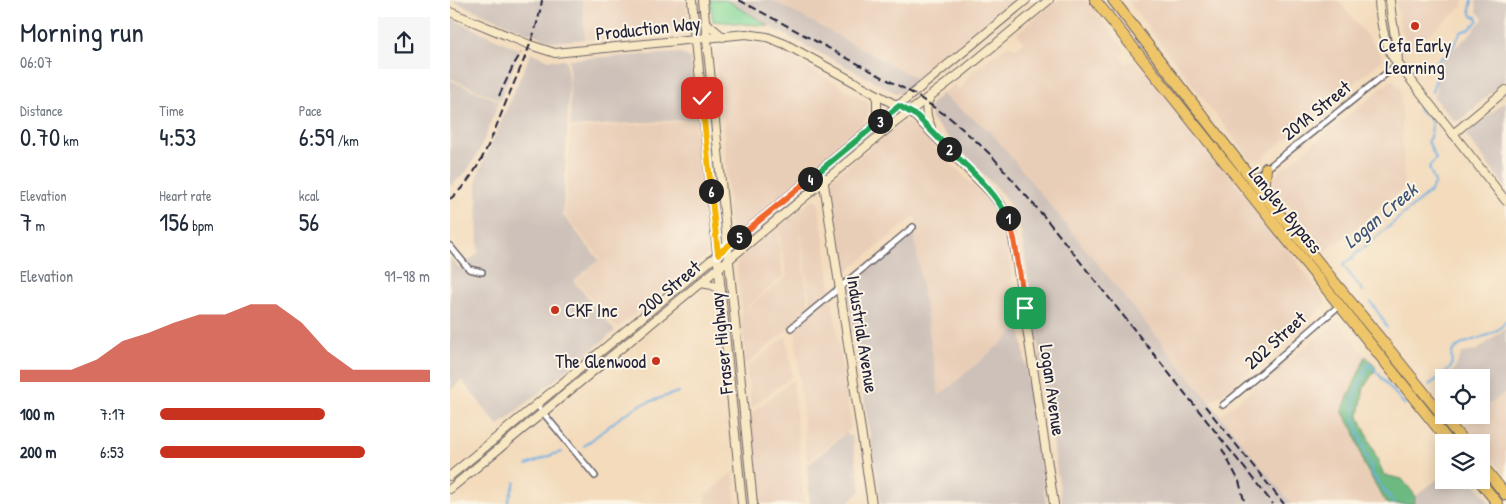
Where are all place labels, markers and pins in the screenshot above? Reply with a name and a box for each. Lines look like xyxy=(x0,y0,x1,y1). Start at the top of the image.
marker: Cefa Early Learning xyxy=(1409,20,1421,32)
place label: Cefa Early Learning xyxy=(1379,32,1451,80)
pin xyxy=(681,77,723,119)
pin: 3 xyxy=(868,108,892,134)
pin: 2 xyxy=(936,136,962,162)
pin: 4 xyxy=(798,166,822,192)
pin: 6 xyxy=(698,178,724,204)
pin: 1 xyxy=(996,206,1020,230)
pin: 5 xyxy=(726,224,752,250)
pin xyxy=(1004,287,1046,329)
place label: CKF Inc xyxy=(565,297,618,323)
marker: CKF Inc xyxy=(549,304,561,316)
place label: The Glenwood xyxy=(555,348,647,374)
marker: The Glenwood xyxy=(650,355,662,367)

